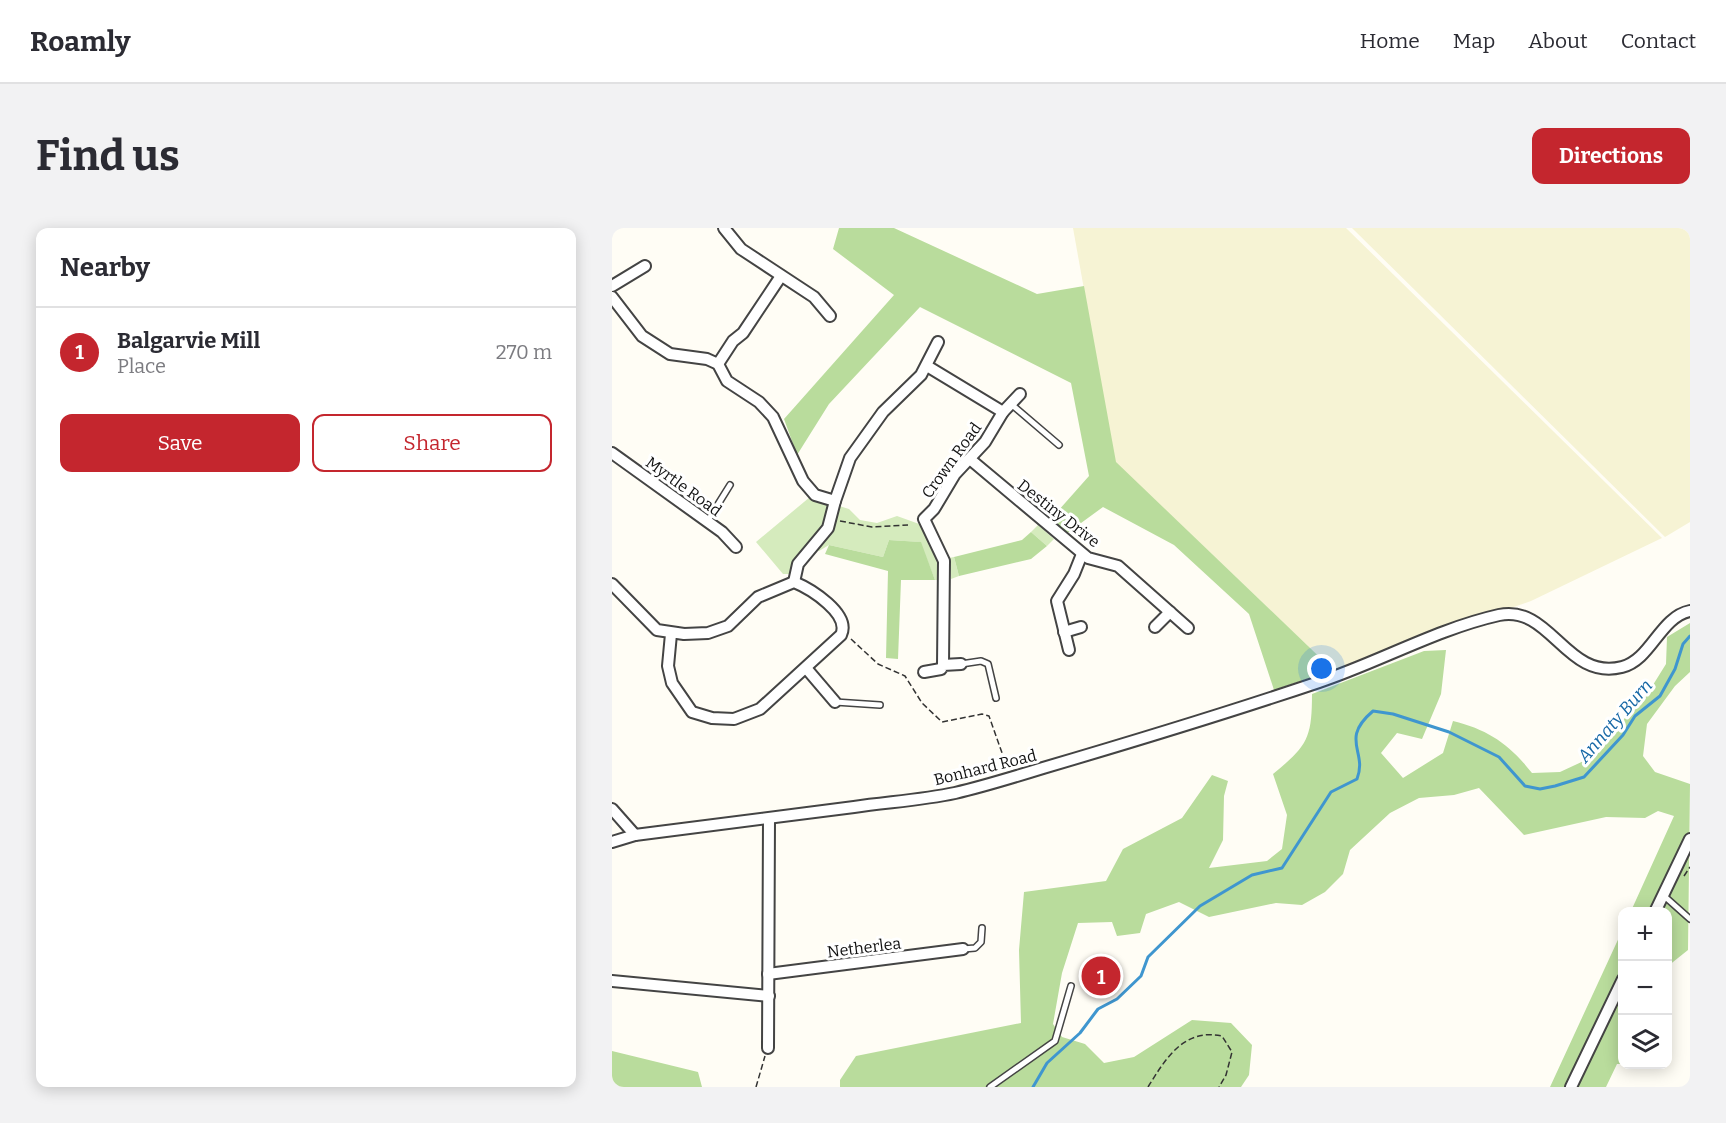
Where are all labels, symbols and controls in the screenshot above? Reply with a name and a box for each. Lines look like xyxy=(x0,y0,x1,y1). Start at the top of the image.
text: Roamly xyxy=(30,25,131,58)
text: Home xyxy=(1360,28,1420,54)
text: Map xyxy=(1453,28,1495,54)
text: About xyxy=(1528,28,1588,54)
text: Contact xyxy=(1621,28,1696,54)
button: Directions xyxy=(1532,128,1690,184)
text: Find us xyxy=(36,131,180,181)
text: Nearby xyxy=(60,252,150,283)
text: Balgarvie Mill xyxy=(117,327,260,354)
text: 1 xyxy=(75,340,84,364)
text: 270 m xyxy=(496,340,552,364)
text: Place xyxy=(117,354,166,378)
button: Save xyxy=(60,414,300,472)
button: Share xyxy=(312,414,552,472)
street label: Crown Road xyxy=(918,418,986,502)
street label: Myrtle Road xyxy=(642,453,726,521)
street label: Destiny Drive xyxy=(1014,475,1104,551)
your location xyxy=(1307,654,1336,683)
water label: Annaty Burn xyxy=(1572,675,1657,768)
street label: Bonhard Road xyxy=(932,745,1039,789)
map controls xyxy=(1618,907,1672,1069)
button: + xyxy=(1618,907,1672,961)
street label: Netherlea xyxy=(826,934,902,961)
pin: 1 xyxy=(1082,954,1120,999)
button: − xyxy=(1618,961,1672,1015)
button: layers xyxy=(1618,1015,1672,1069)

